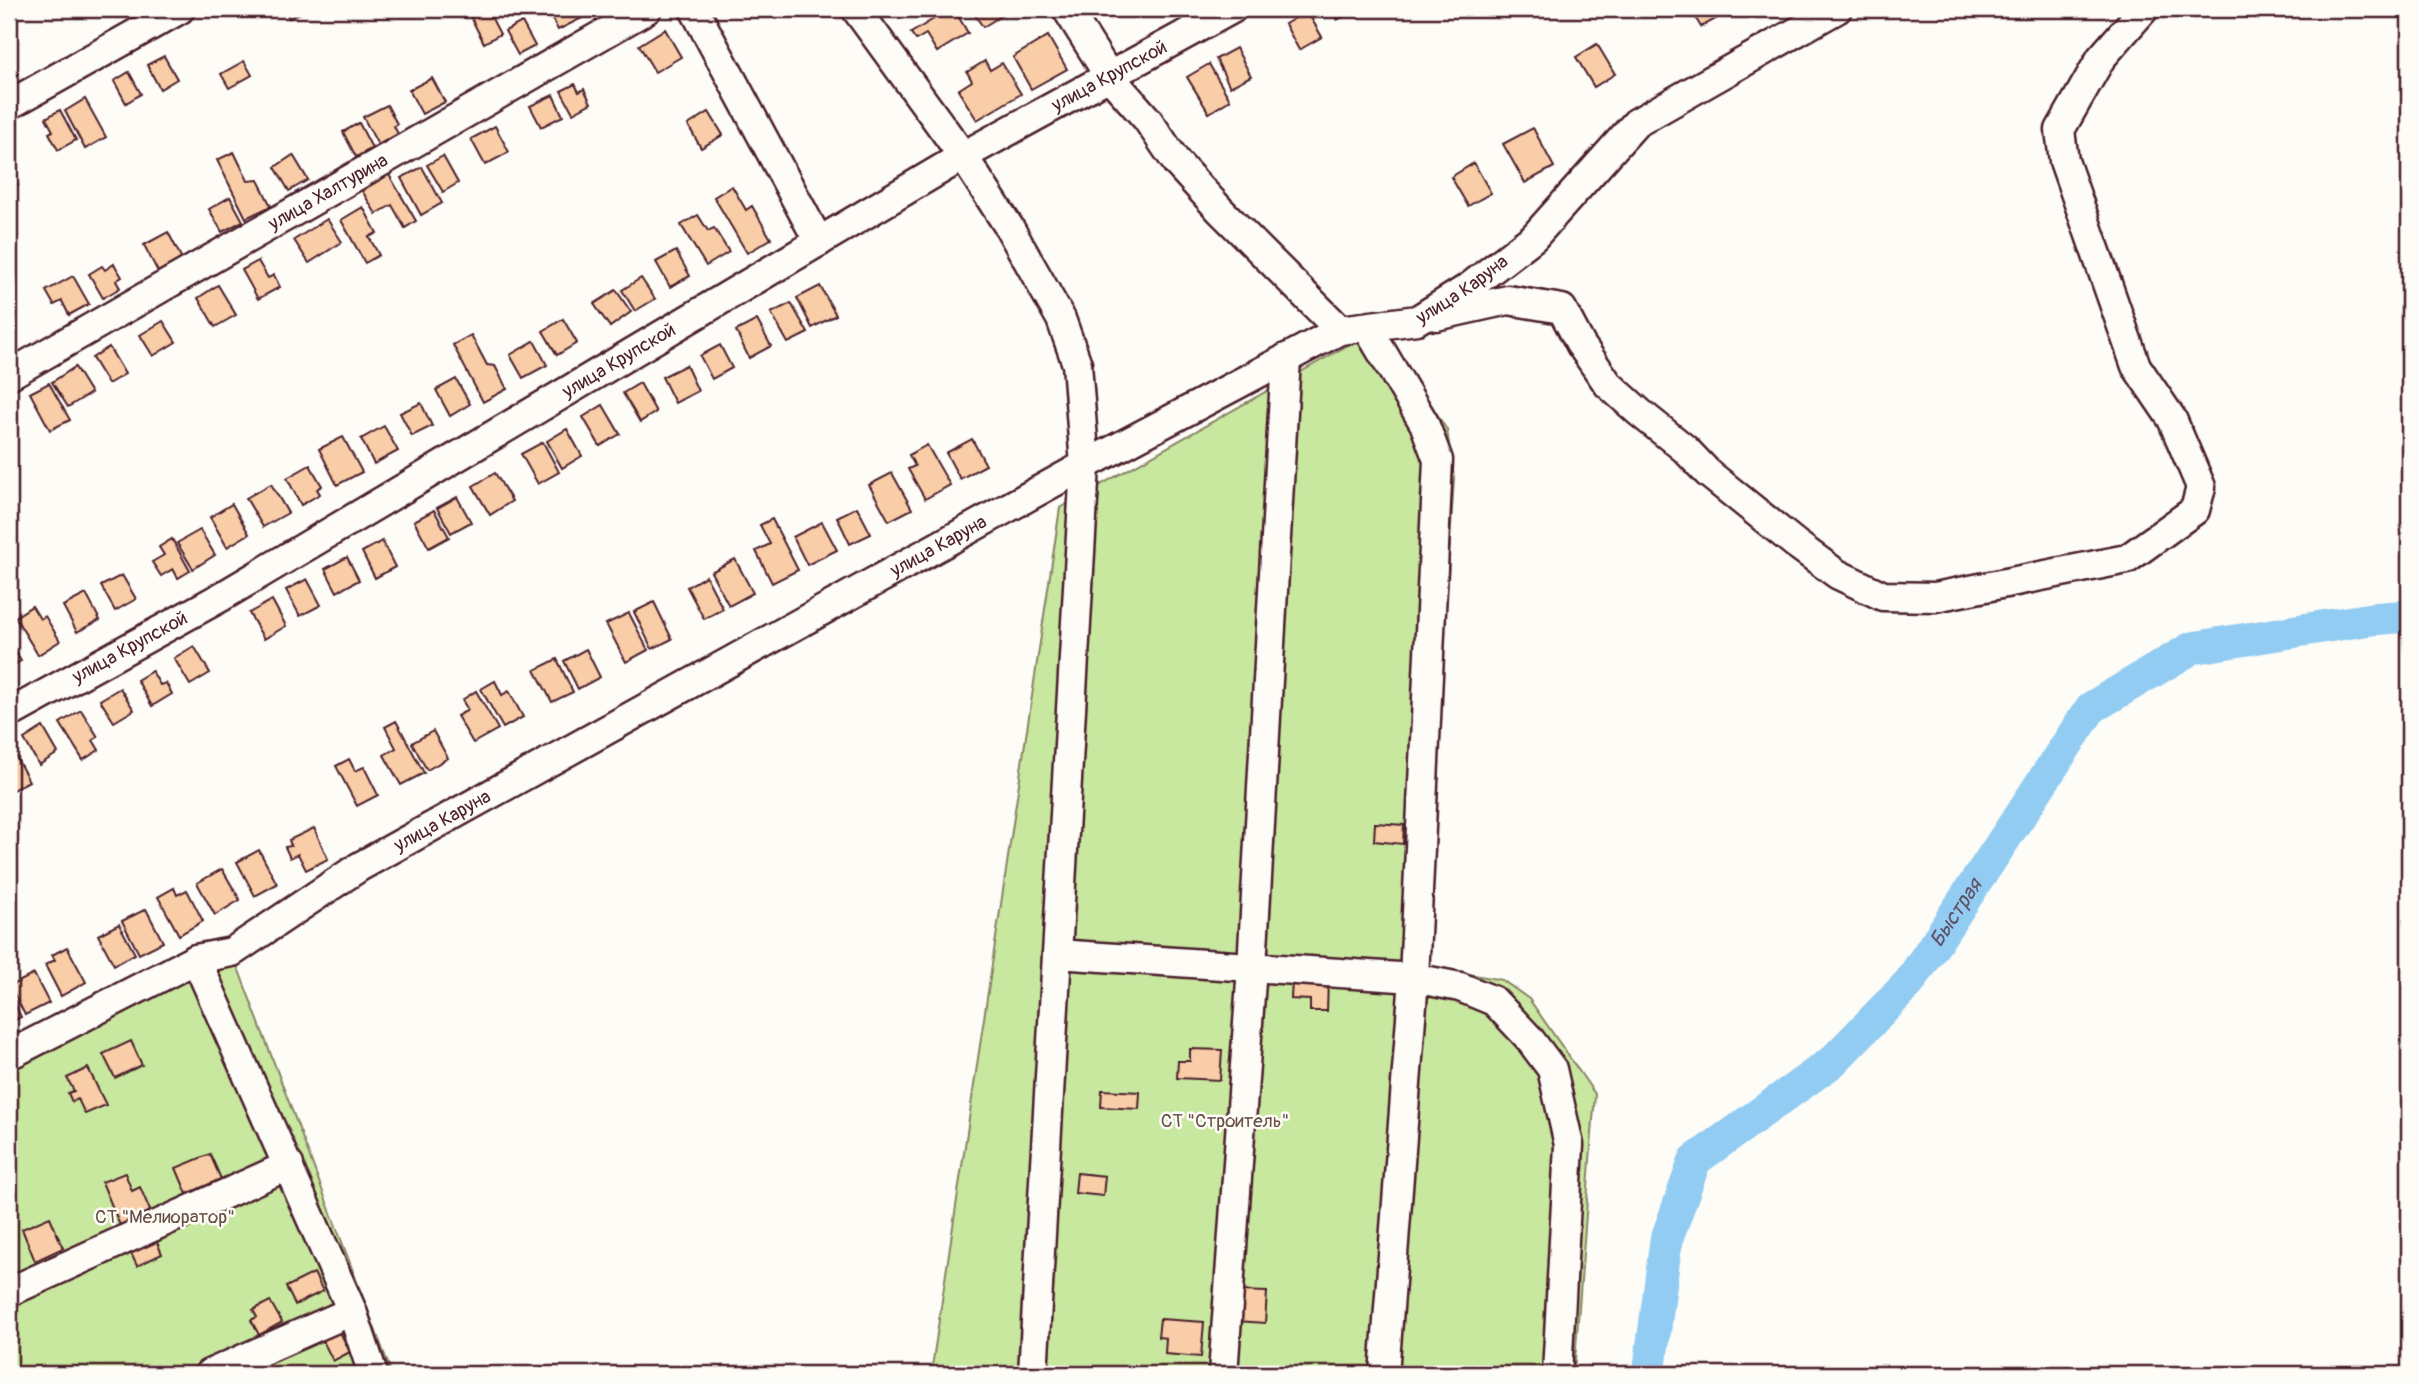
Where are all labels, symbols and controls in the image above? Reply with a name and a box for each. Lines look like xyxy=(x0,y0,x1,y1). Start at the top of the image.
street label: улица Крупской xyxy=(1046,35,1171,118)
street label: улица Халтурина xyxy=(263,148,392,236)
street label: улица Каруна xyxy=(1411,249,1513,330)
street label: улица Крупской xyxy=(557,318,680,404)
street label: улица Каруна xyxy=(885,510,991,583)
street label: улица Крупской xyxy=(67,606,192,689)
street label: улица Каруна xyxy=(389,784,495,858)
water label: Быстрая xyxy=(1923,872,1989,952)
park label: СТ "Строитель" xyxy=(1161,1109,1289,1133)
park label: СТ "Мелиоратор" xyxy=(95,1205,235,1229)

